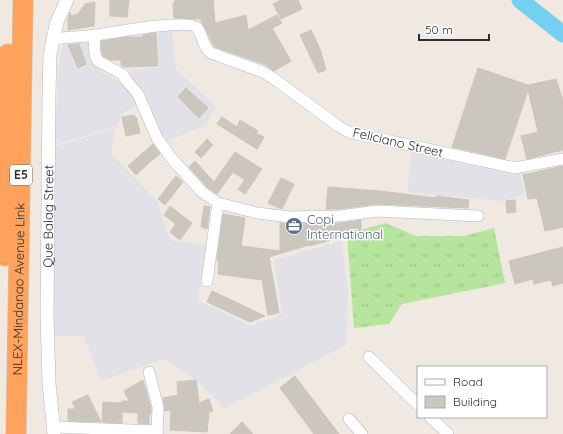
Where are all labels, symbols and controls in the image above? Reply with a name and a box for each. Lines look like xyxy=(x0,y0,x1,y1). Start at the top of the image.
scale bar xyxy=(419,16,489,42)
text: 50 m xyxy=(425,22,453,37)
street label: Feliciano Street xyxy=(351,124,445,160)
road number: E5 xyxy=(10,165,32,185)
street label: Que Balag Street xyxy=(39,165,56,268)
street label: NLEX-Mindanao Avenue Link xyxy=(9,203,28,375)
place label: Copi International xyxy=(307,211,383,242)
office icon: Copi International xyxy=(284,216,304,236)
legend xyxy=(417,366,547,418)
text: Road xyxy=(453,374,483,389)
text: Building xyxy=(453,394,497,409)

